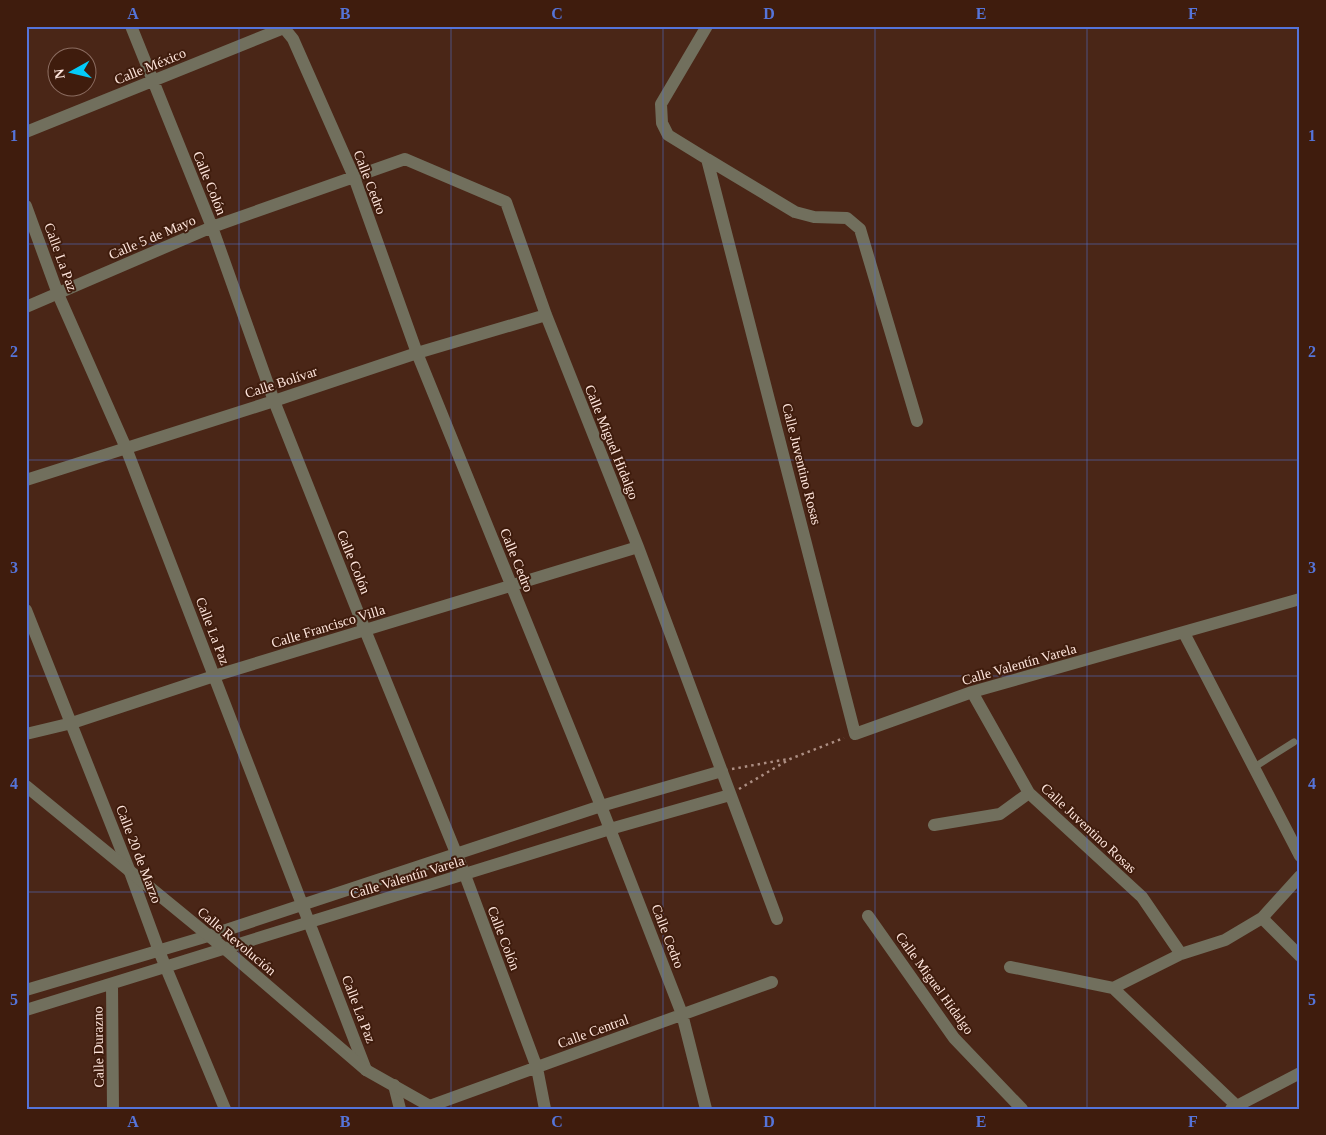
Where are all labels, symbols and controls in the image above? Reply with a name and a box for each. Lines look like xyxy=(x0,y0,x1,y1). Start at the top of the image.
text: A xyxy=(127,5,139,22)
text: B xyxy=(340,5,351,22)
text: C xyxy=(551,5,563,22)
text: D xyxy=(763,5,775,22)
text: E xyxy=(976,5,986,22)
text: F xyxy=(1188,5,1198,22)
street label: Calle México xyxy=(112,45,188,88)
north arrow xyxy=(48,48,98,98)
text: N xyxy=(51,68,68,80)
text: 1 xyxy=(10,127,18,144)
text: 1 xyxy=(1308,127,1316,144)
street label: Calle Cedro xyxy=(350,148,389,216)
street label: Calle Colón xyxy=(190,149,229,217)
street label: Calle 5 de Mayo xyxy=(106,212,198,263)
street label: Calle La Paz xyxy=(41,221,80,293)
text: 2 xyxy=(10,343,18,360)
text: 2 xyxy=(1308,343,1316,360)
street label: Calle Bolívar xyxy=(243,364,319,401)
street label: Calle Miguel Hidalgo xyxy=(582,383,641,502)
street label: Calle Juventino Rosas xyxy=(779,402,824,526)
street label: Calle Cedro xyxy=(497,526,536,594)
street label: Calle Colón xyxy=(334,528,373,596)
text: 3 xyxy=(10,559,18,576)
text: 3 xyxy=(1308,559,1316,576)
street label: Calle La Paz xyxy=(193,595,232,667)
street label: Calle Francisco Villa xyxy=(270,602,387,651)
street label: Calle Valentín Varela xyxy=(960,641,1079,688)
text: 4 xyxy=(10,775,18,792)
text: 4 xyxy=(1308,775,1316,792)
street label: Calle Juventino Rosas xyxy=(1038,780,1139,876)
street label: Calle 20 de Marzo xyxy=(113,803,164,905)
street label: Calle Valentín Varela xyxy=(348,853,467,902)
street label: Calle Cedro xyxy=(648,902,687,970)
street label: Calle Revolución xyxy=(194,904,279,978)
street label: Calle Colón xyxy=(484,904,523,972)
street label: Calle Miguel Hidalgo xyxy=(893,929,977,1037)
street label: Calle La Paz xyxy=(339,973,378,1045)
text: 5 xyxy=(10,991,18,1008)
text: 5 xyxy=(1308,991,1316,1008)
street label: Calle Durazno xyxy=(90,1006,107,1088)
street label: Calle Central xyxy=(556,1012,631,1051)
text: A xyxy=(127,1113,139,1130)
text: B xyxy=(340,1113,351,1130)
text: C xyxy=(551,1113,563,1130)
text: D xyxy=(763,1113,775,1130)
text: E xyxy=(976,1113,986,1130)
text: F xyxy=(1188,1113,1198,1130)

